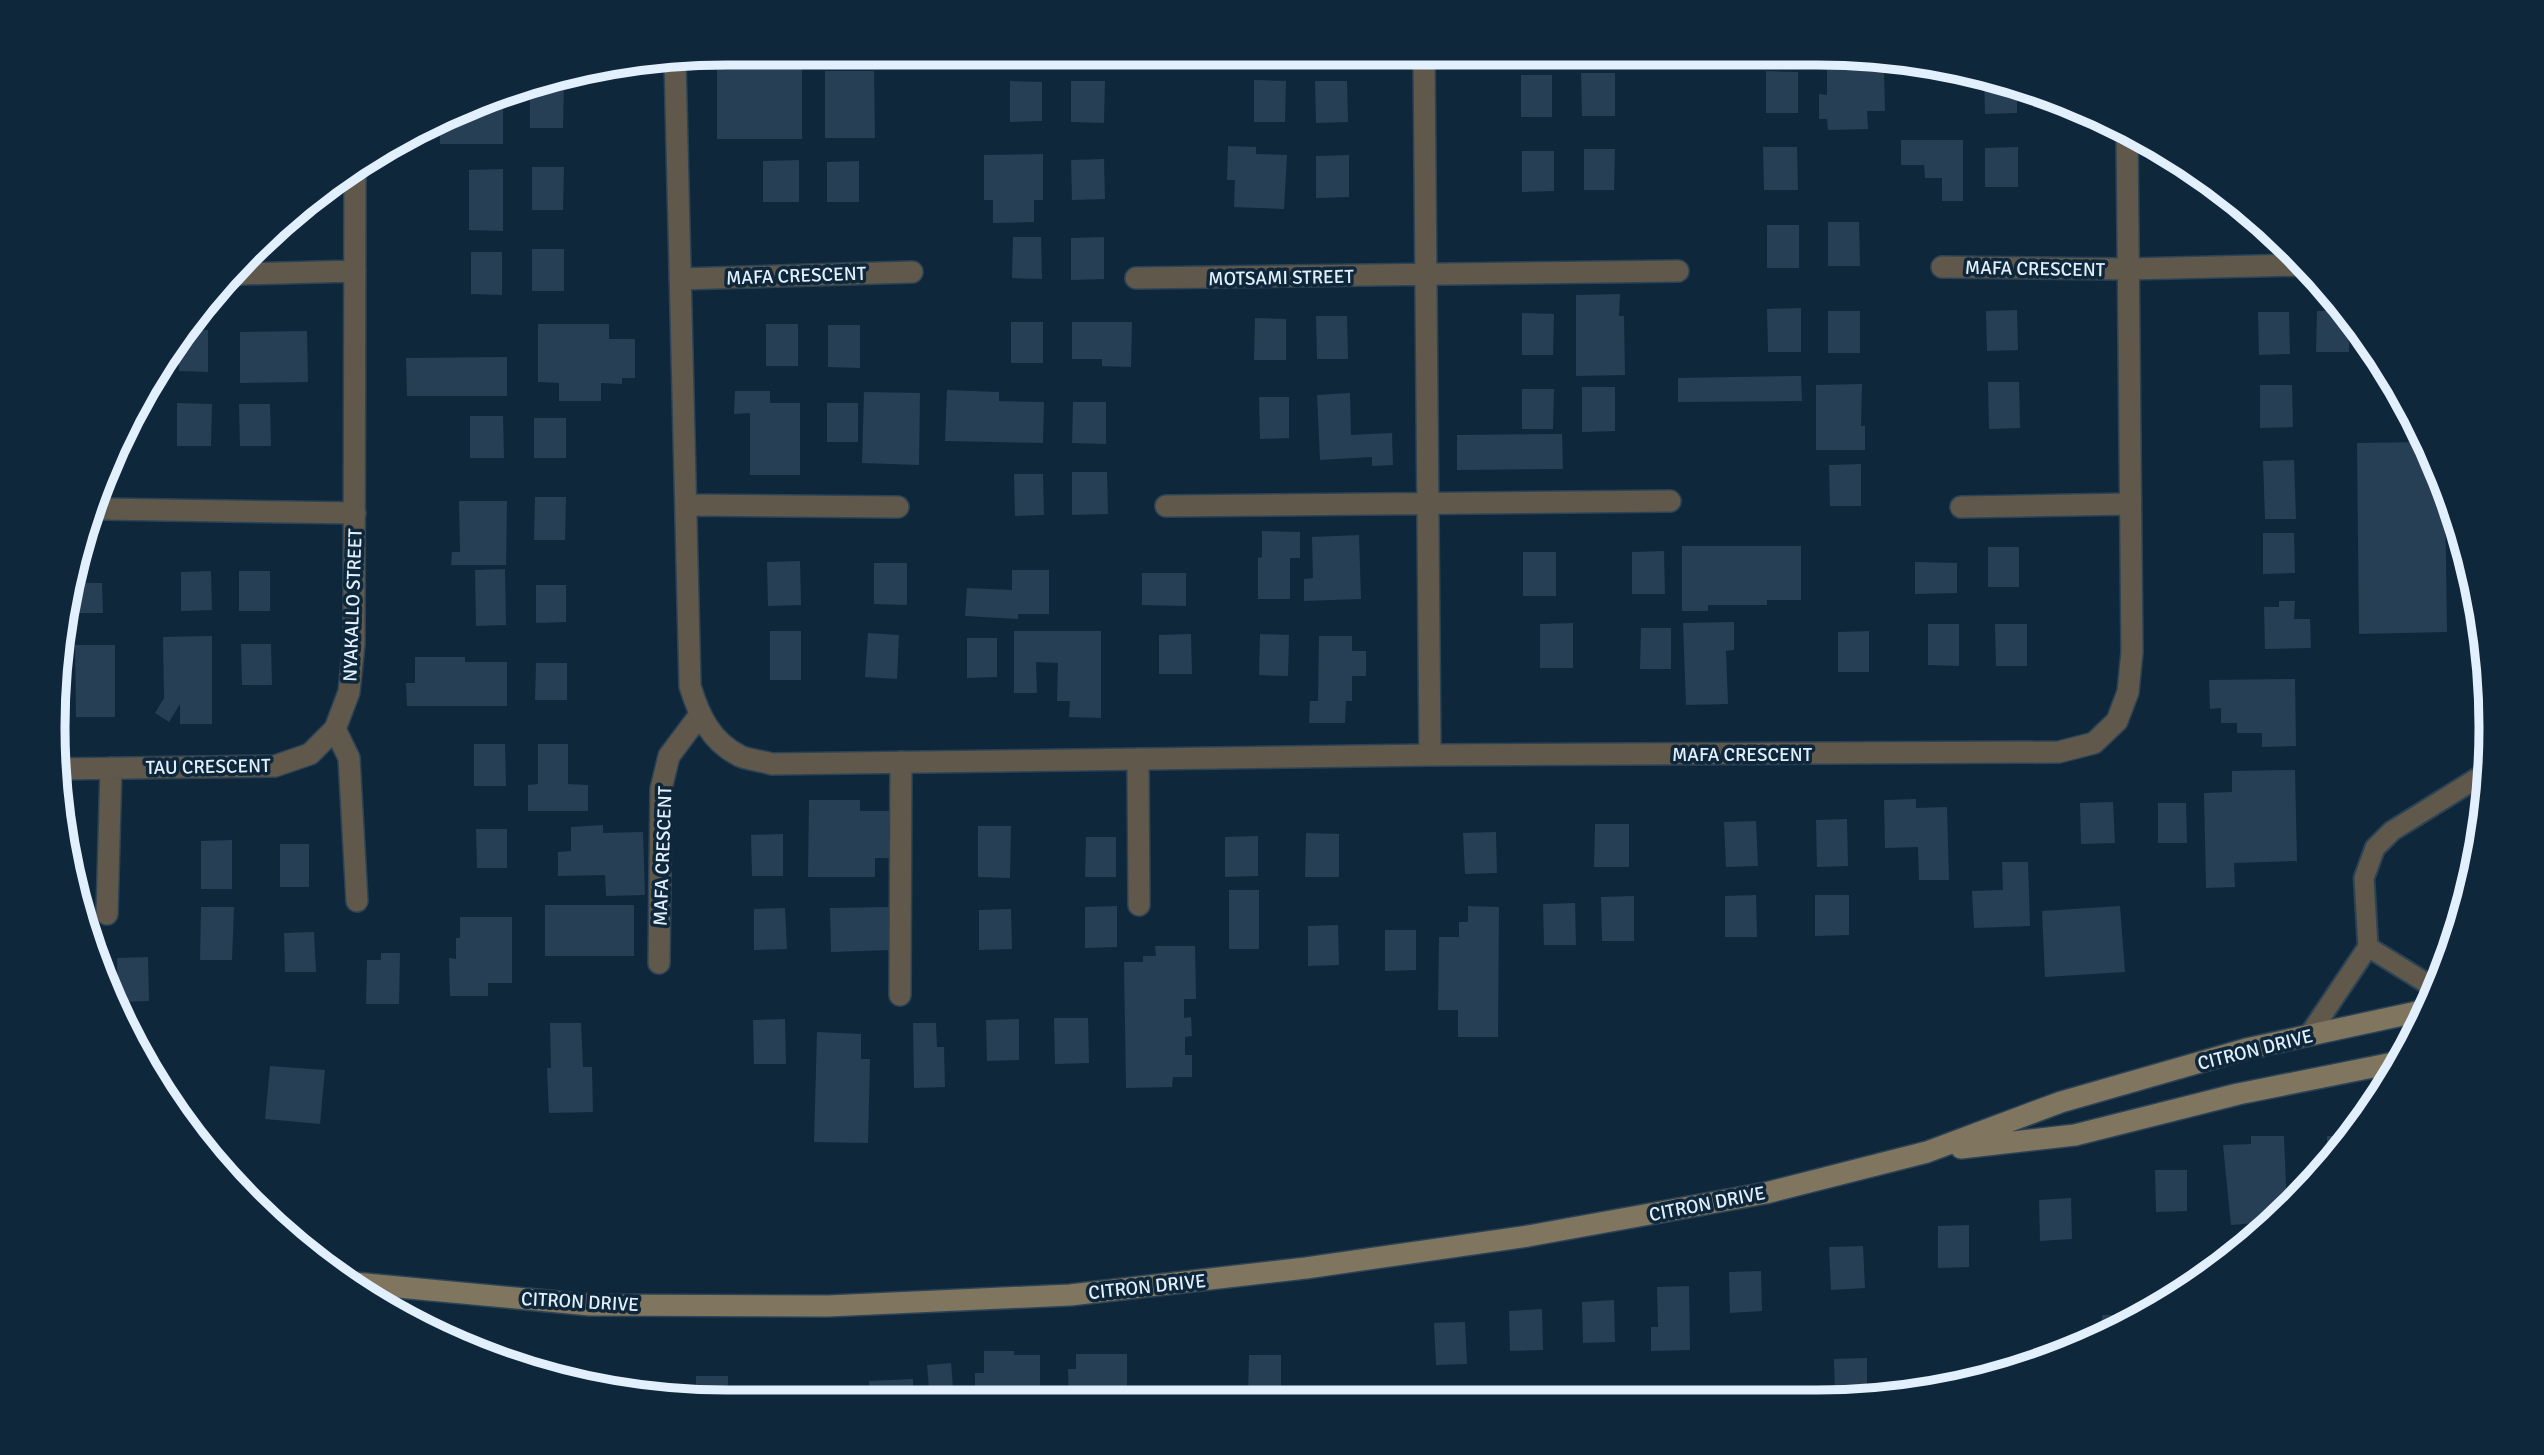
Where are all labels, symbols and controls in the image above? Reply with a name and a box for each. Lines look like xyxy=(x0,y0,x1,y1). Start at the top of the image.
street label: MAFA CRESCENT xyxy=(1965,256,2106,282)
street label: MAFA CRESCENT xyxy=(726,262,867,290)
street label: MOTSAMI STREET xyxy=(1208,265,1355,291)
street label: NYAKALLO STREET xyxy=(338,527,368,682)
street label: MAFA CRESCENT xyxy=(1672,743,1813,767)
street label: TAU CRESCENT xyxy=(145,754,271,780)
street label: MAFA CRESCENT xyxy=(649,785,677,926)
street label: CITRON DRIVE xyxy=(2195,1024,2315,1076)
street label: CITRON DRIVE xyxy=(1647,1181,1767,1227)
street label: CITRON DRIVE xyxy=(1087,1269,1207,1305)
street label: CITRON DRIVE xyxy=(520,1287,640,1317)

